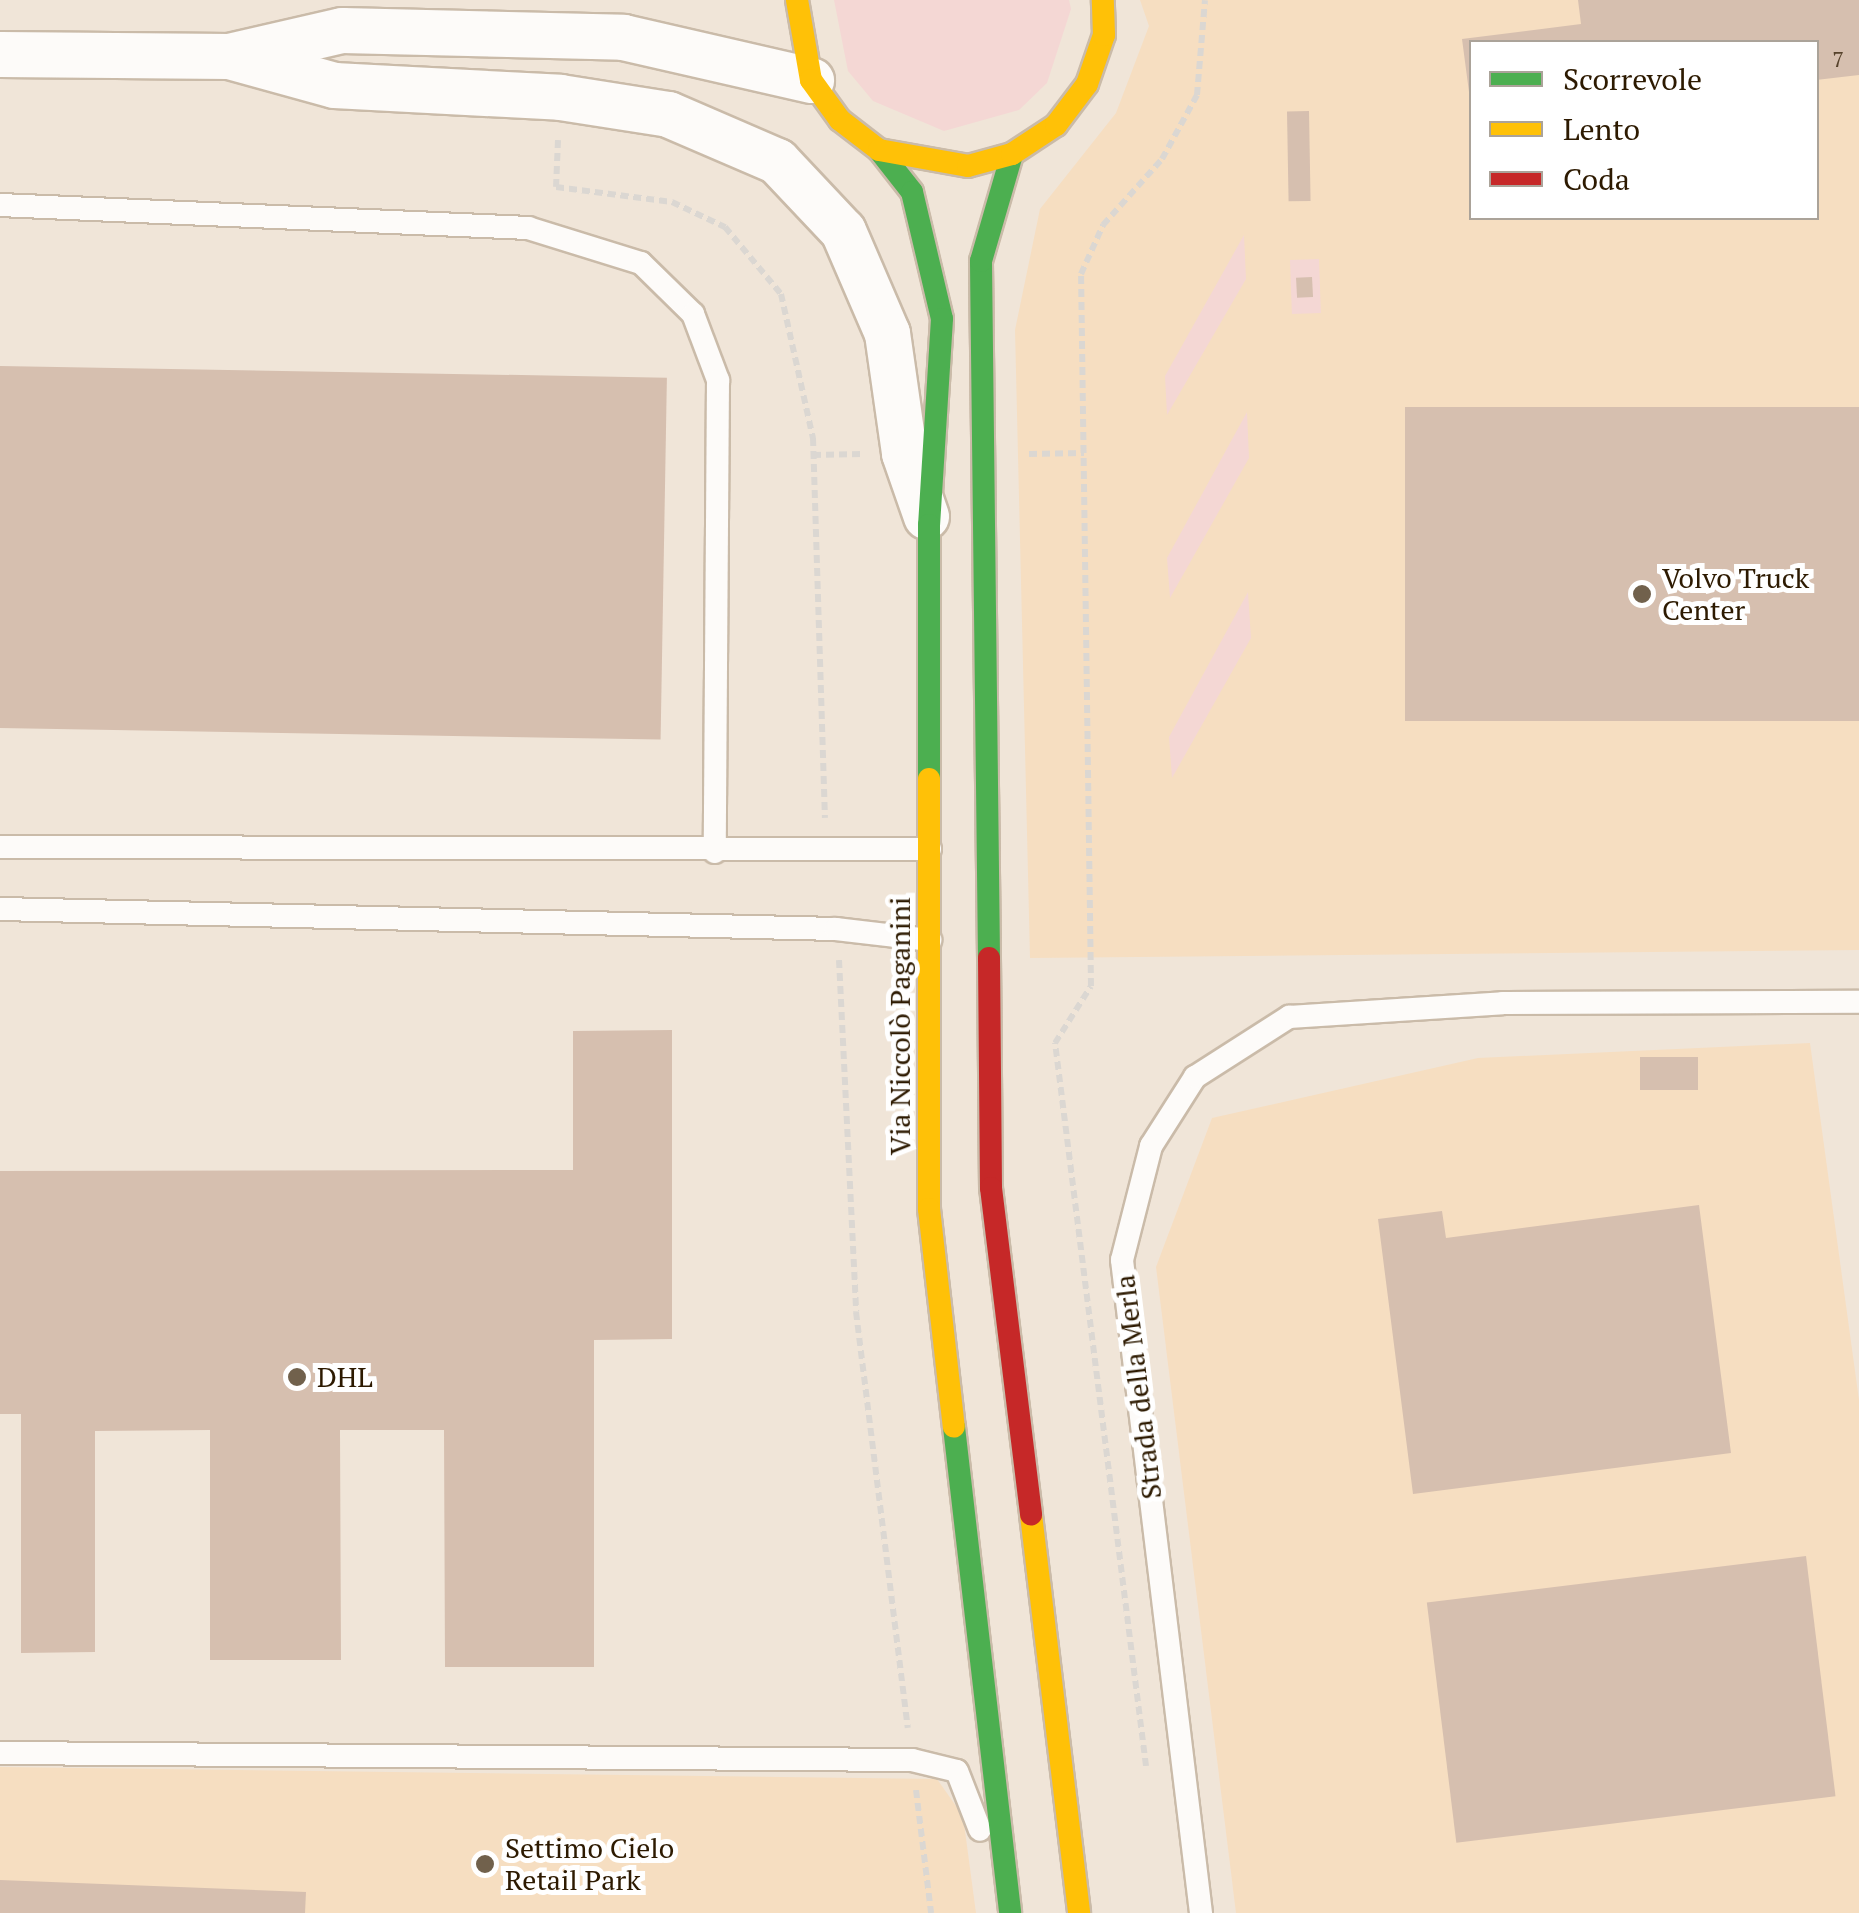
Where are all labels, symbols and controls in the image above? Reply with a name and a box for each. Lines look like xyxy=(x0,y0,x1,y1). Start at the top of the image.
legend xyxy=(1469,40,1819,220)
house number: 7 xyxy=(1832,46,1844,72)
text: Scorrevole xyxy=(1563,59,1702,99)
text: Lento xyxy=(1563,109,1640,149)
text: Coda xyxy=(1563,159,1630,199)
place label: Volvo Truck Center xyxy=(1662,561,1809,627)
marker: Volvo Truck Center xyxy=(1631,583,1653,605)
street label: Via Niccolò Paganini xyxy=(883,897,917,1155)
street label: Strada della Merla xyxy=(1108,1273,1168,1501)
place label: DHL xyxy=(317,1360,373,1394)
marker: DHL xyxy=(286,1366,308,1388)
place label: Settimo Cielo Retail Park xyxy=(505,1831,674,1897)
marker: Settimo Cielo Retail Park xyxy=(474,1853,496,1875)

